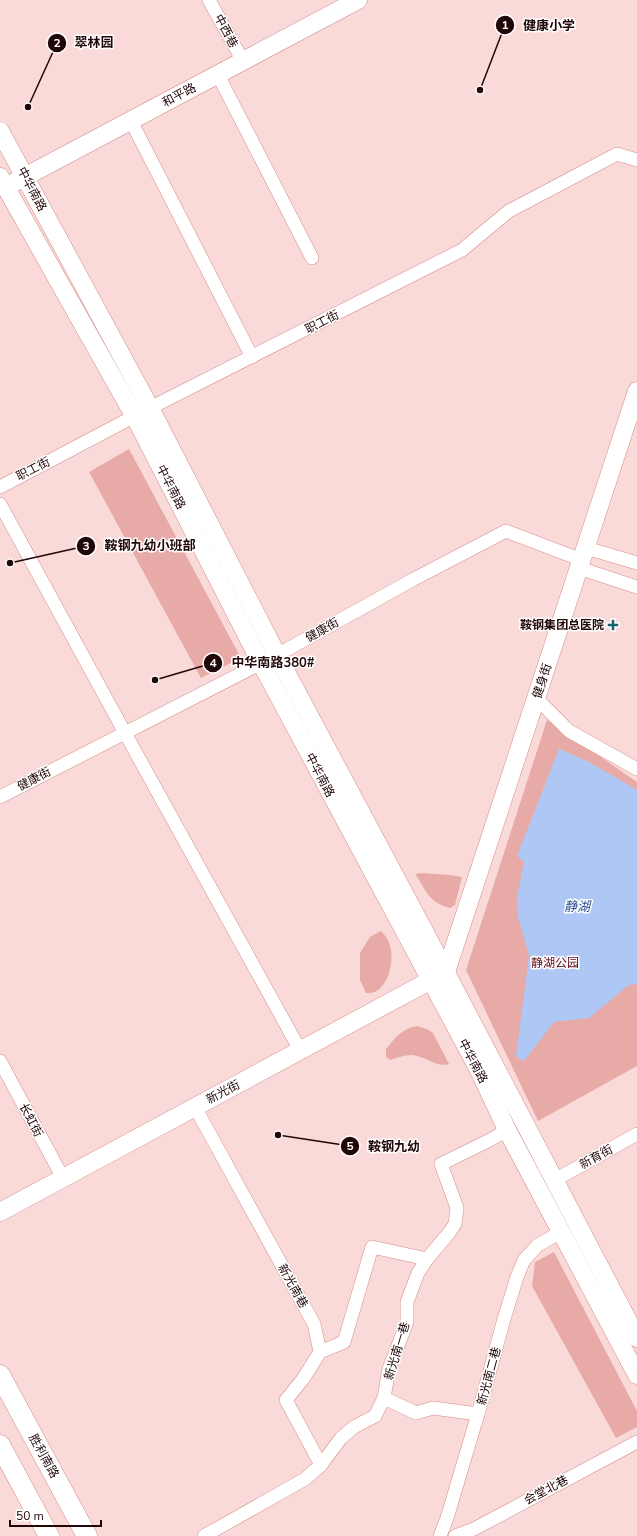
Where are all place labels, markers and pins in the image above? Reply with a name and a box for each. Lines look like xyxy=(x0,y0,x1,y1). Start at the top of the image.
callout: 健康小学 xyxy=(495,13,583,38)
callout: 翠林园 xyxy=(47,30,122,55)
callout: 鞍钢九幼小班部 xyxy=(76,533,203,558)
place label: 鞍钢集团总医院 xyxy=(520,617,604,633)
marker: 鞍钢集团总医院 xyxy=(607,619,619,631)
callout: 中华南路380# xyxy=(203,650,322,675)
callout: 鞍钢九幼 xyxy=(340,1134,428,1159)

